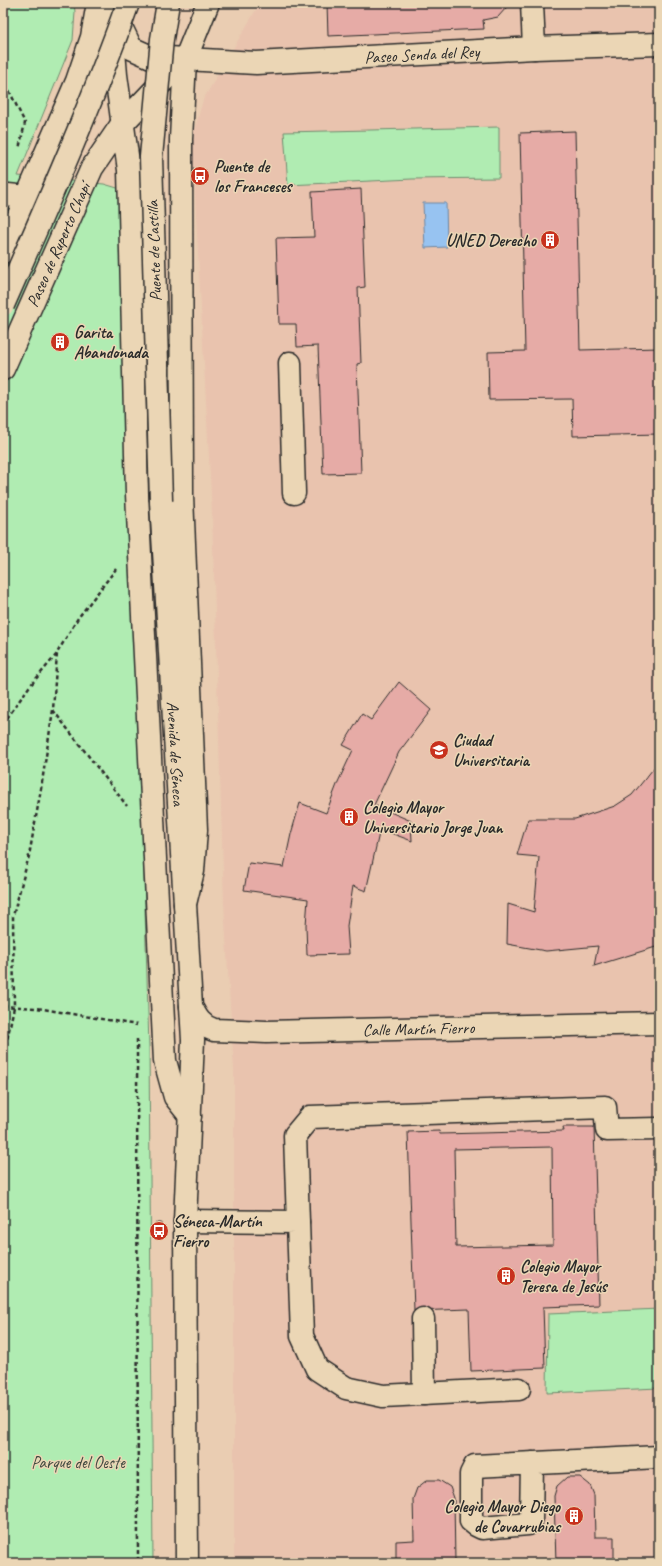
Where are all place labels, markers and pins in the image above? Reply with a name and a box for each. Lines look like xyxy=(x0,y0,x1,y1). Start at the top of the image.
place label: Puente de los Franceses xyxy=(214,156,293,197)
bus stop icon: Puente de los Franceses xyxy=(189,165,211,187)
building icon: UNED Derecho xyxy=(539,229,561,251)
place label: UNED Derecho xyxy=(446,230,538,251)
place label: Garita Abandonada xyxy=(74,322,149,363)
building icon: Garita Abandonada xyxy=(49,331,71,353)
place label: Ciudad Universitaria xyxy=(453,730,531,771)
school or university icon: Ciudad Universitaria xyxy=(428,739,450,761)
place label: Colegio Mayor Universitario Jorge Juan xyxy=(363,797,504,838)
building icon: Colegio Mayor Universitario Jorge Juan xyxy=(338,806,360,828)
place label: Séneca-Martín Fierro xyxy=(173,1211,263,1252)
bus stop icon: Séneca-Martín Fierro xyxy=(148,1220,170,1242)
place label: Colegio Mayor Teresa de Jesús xyxy=(520,1256,609,1297)
building icon: Colegio Mayor Teresa de Jesús xyxy=(495,1265,517,1287)
place label: Colegio Mayor Diego de Covarrubias xyxy=(444,1496,562,1537)
building icon: Colegio Mayor Diego de Covarrubias xyxy=(563,1505,585,1527)

